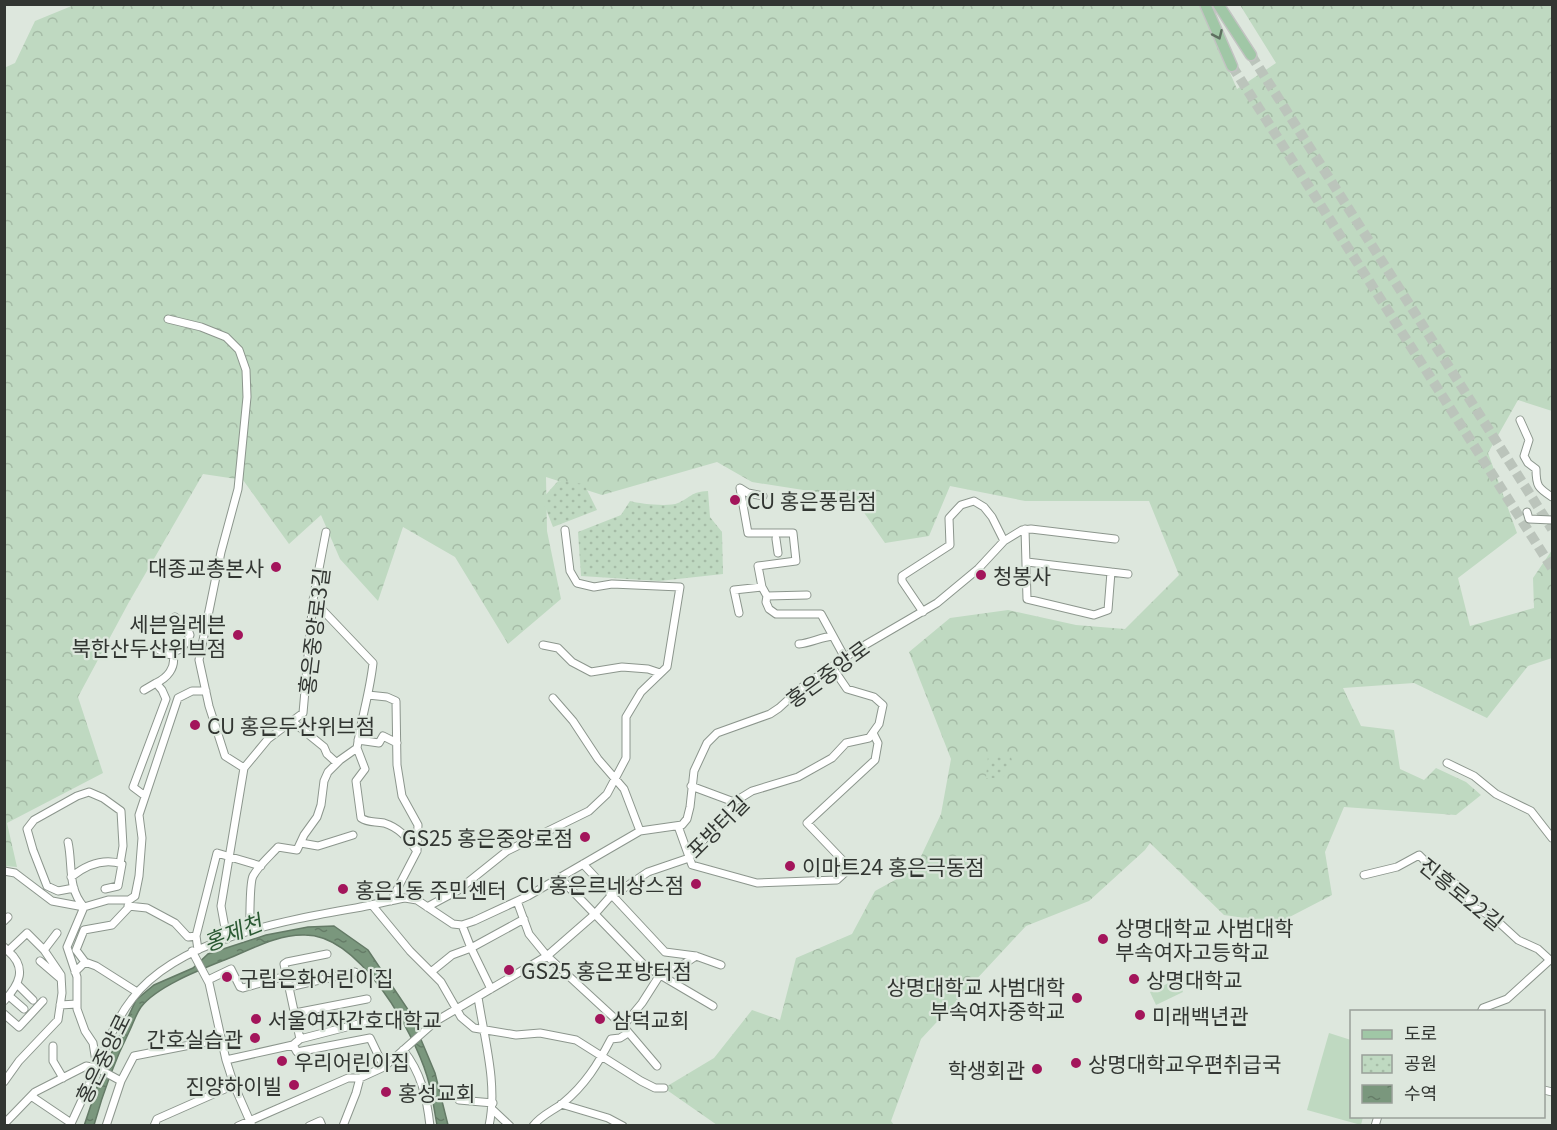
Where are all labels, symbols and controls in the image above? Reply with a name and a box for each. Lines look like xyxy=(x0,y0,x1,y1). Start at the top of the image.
one-way arrow xyxy=(1211,29,1223,40)
place label: CU 홍은풍림점 xyxy=(747,485,876,515)
marker: CU 홍은풍림점 xyxy=(728,493,742,507)
place label: 대종교총본사 xyxy=(148,552,264,582)
marker: 대종교총본사 xyxy=(269,560,283,574)
place label: 청봉사 xyxy=(993,560,1051,590)
street label: 홍은중앙로3길 xyxy=(290,566,336,696)
marker: 청봉사 xyxy=(974,568,988,582)
place label: 세븐일레븐 북한산두산위브점 xyxy=(71,608,226,662)
marker: 세븐일레븐 북한산두산위브점 xyxy=(231,628,245,642)
street label: 홍은중앙로 xyxy=(779,632,875,714)
place label: CU 홍은두산위브점 xyxy=(207,710,375,740)
marker: CU 홍은두산위브점 xyxy=(188,718,202,732)
street label: 포방터길 xyxy=(679,788,755,864)
place label: GS25 홍은중앙로점 xyxy=(402,822,573,852)
marker: GS25 홍은중앙로점 xyxy=(578,830,592,844)
street label: 진흥로22길 xyxy=(1413,850,1511,936)
place label: 이마트24 홍은극동점 xyxy=(802,851,985,881)
marker: 이마트24 홍은극동점 xyxy=(783,859,797,873)
place label: CU 홍은르네상스점 xyxy=(516,869,684,899)
place label: 홍은1동 주민센터 xyxy=(355,874,507,904)
marker: CU 홍은르네상스점 xyxy=(689,877,703,891)
marker: 홍은1동 주민센터 xyxy=(336,882,350,896)
water label: 홍제천 xyxy=(198,904,269,957)
place label: 상명대학교 사범대학 부속여자고등학교 xyxy=(1115,912,1294,966)
marker: 상명대학교 사범대학 부속여자고등학교 xyxy=(1096,932,1110,946)
place label: GS25 홍은포방터점 xyxy=(521,955,692,985)
place label: 구립은화어린이집 xyxy=(239,962,394,992)
marker: GS25 홍은포방터점 xyxy=(502,963,516,977)
place label: 상명대학교 xyxy=(1146,964,1243,994)
marker: 구립은화어린이집 xyxy=(220,970,234,984)
place label: 상명대학교 사범대학 부속여자중학교 xyxy=(886,971,1065,1025)
marker: 상명대학교 xyxy=(1127,972,1141,986)
marker: 상명대학교 사범대학 부속여자중학교 xyxy=(1070,991,1084,1005)
place label: 미래백년관 xyxy=(1152,1000,1249,1030)
place label: 서울여자간호대학교 xyxy=(268,1004,442,1034)
place label: 삼덕교회 xyxy=(612,1004,689,1034)
street label: 홍은중앙로 xyxy=(67,1008,137,1108)
marker: 미래백년관 xyxy=(1133,1008,1147,1022)
legend xyxy=(1350,1010,1545,1118)
marker: 서울여자간호대학교 xyxy=(249,1012,263,1026)
marker: 삼덕교회 xyxy=(593,1012,607,1026)
text: 도로 xyxy=(1404,1019,1437,1045)
place label: 간호실습관 xyxy=(146,1023,243,1053)
marker: 간호실습관 xyxy=(248,1031,262,1045)
place label: 우리어린이집 xyxy=(294,1046,410,1076)
place label: 상명대학교우편취급국 xyxy=(1088,1048,1281,1078)
text: 공원 xyxy=(1404,1049,1437,1075)
marker: 우리어린이집 xyxy=(275,1054,289,1068)
place label: 학생회관 xyxy=(948,1054,1025,1084)
marker: 상명대학교우편취급국 xyxy=(1069,1056,1083,1070)
marker: 학생회관 xyxy=(1030,1062,1044,1076)
place label: 진양하이빌 xyxy=(185,1070,282,1100)
place label: 홍성교회 xyxy=(398,1077,475,1107)
marker: 진양하이빌 xyxy=(287,1078,301,1092)
text: 수역 xyxy=(1404,1079,1437,1105)
marker: 홍성교회 xyxy=(379,1085,393,1099)

